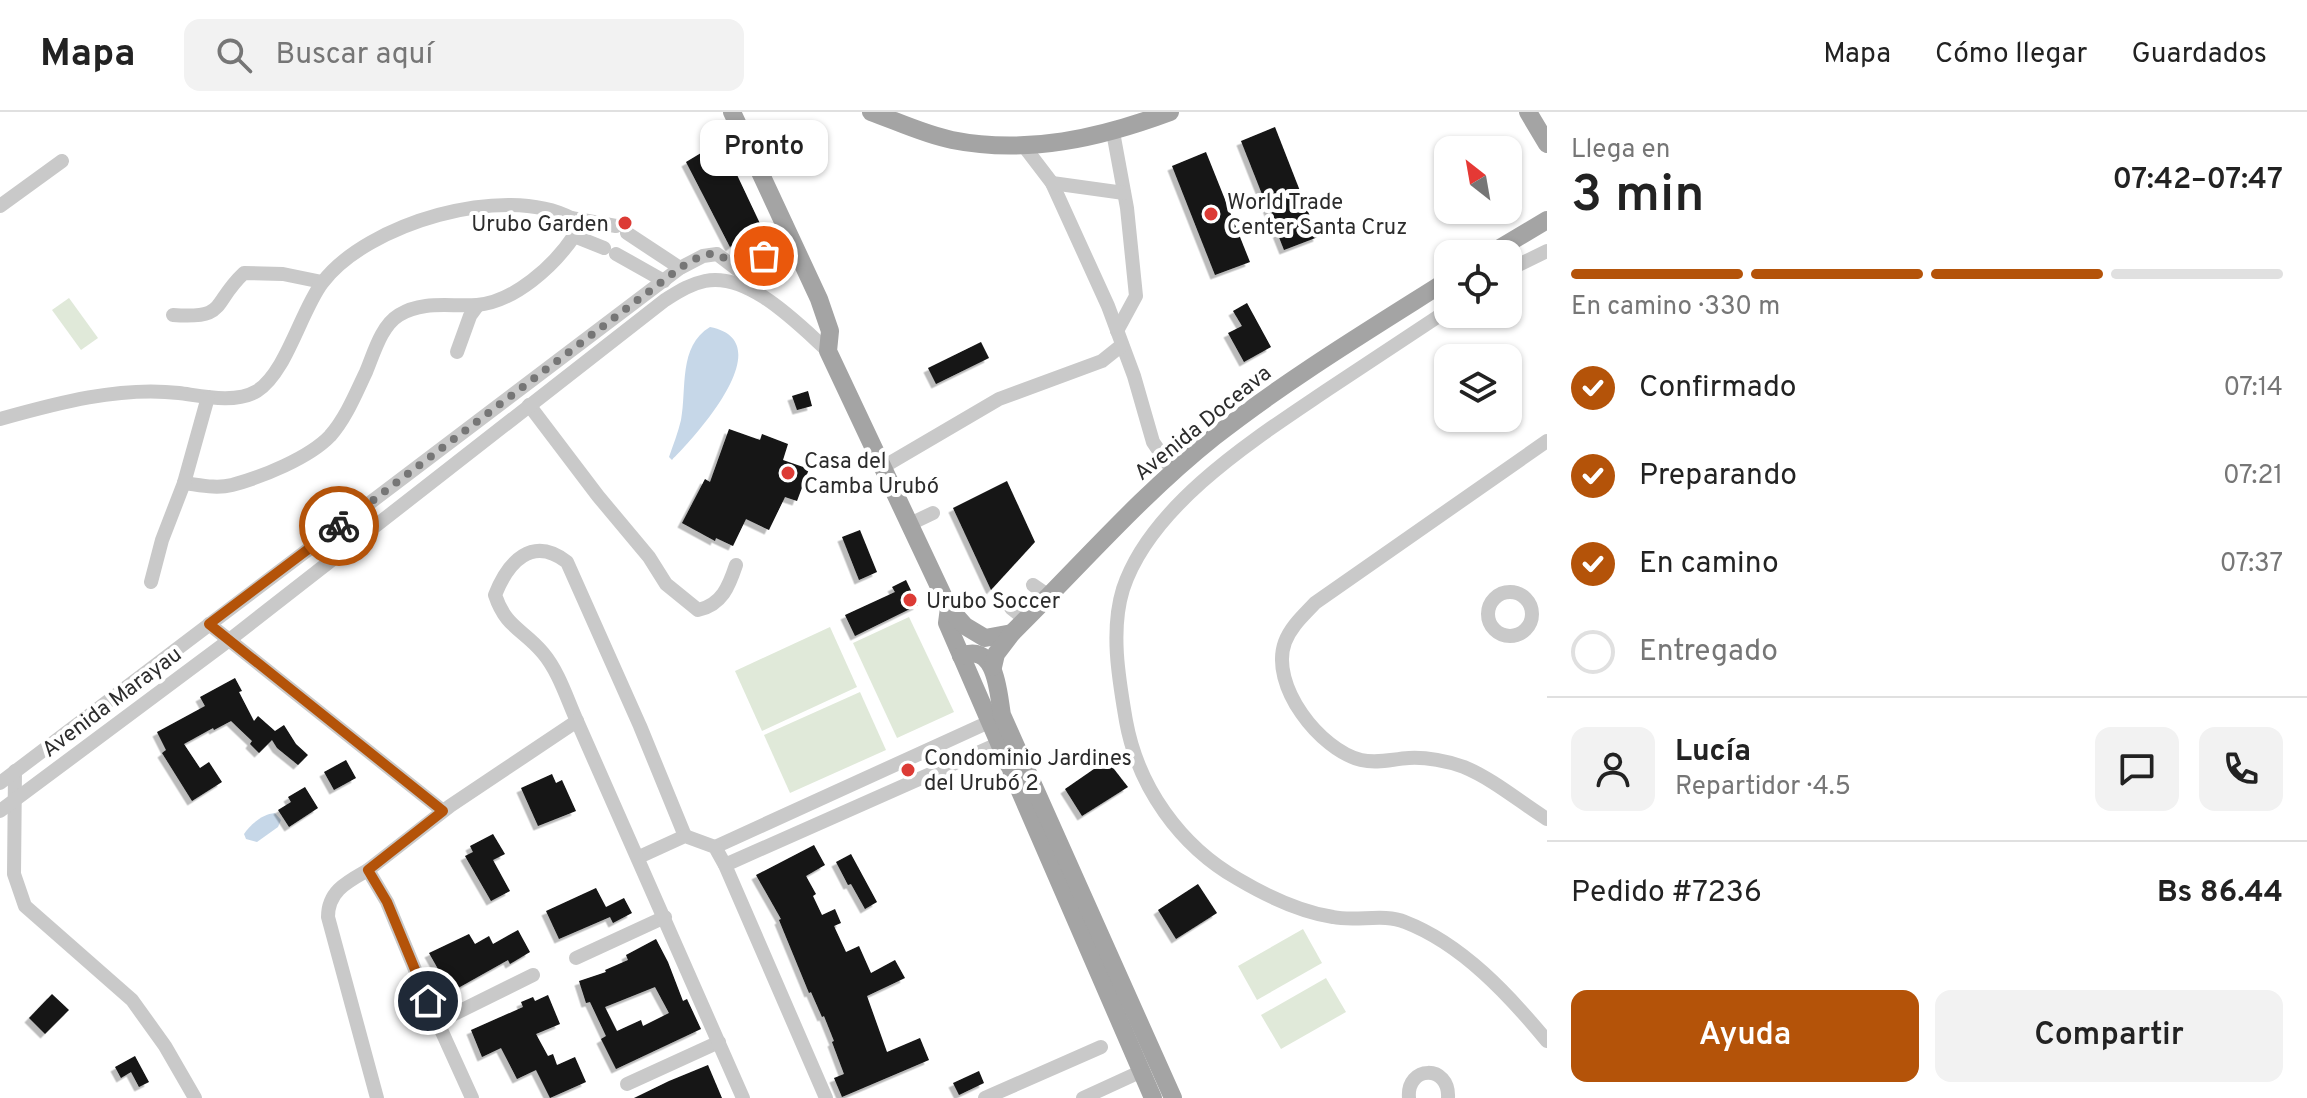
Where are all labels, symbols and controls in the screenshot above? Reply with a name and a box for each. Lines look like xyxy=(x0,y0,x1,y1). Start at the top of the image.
search box xyxy=(184,19,744,91)
text: Mapa xyxy=(40,31,136,80)
icon: search xyxy=(212,33,256,77)
text: Buscar aquí xyxy=(276,37,433,74)
text: Mapa xyxy=(1823,37,1891,73)
text: Cómo llegar xyxy=(1935,37,2087,73)
text: Guardados xyxy=(2131,37,2267,73)
callout: Pronto xyxy=(700,120,828,176)
text: Pronto xyxy=(724,131,804,164)
text: Llega en xyxy=(1571,134,1670,167)
north arrow xyxy=(1434,136,1522,224)
map controls xyxy=(1434,136,1522,432)
text: 07:42–07:47 xyxy=(2112,162,2283,199)
text: 3 min xyxy=(1571,164,1704,230)
place label: World Trade Center Santa Cruz xyxy=(1227,190,1407,242)
marker: World Trade Center Santa Cruz xyxy=(1202,205,1220,223)
place label: Urubo Garden xyxy=(471,212,609,239)
marker: Urubo Garden xyxy=(616,214,634,232)
pin xyxy=(730,222,798,290)
icon: bag xyxy=(742,234,786,278)
button: locate xyxy=(1434,240,1522,328)
text: En camino · 330 m xyxy=(1571,291,1780,324)
button: layers xyxy=(1434,344,1522,432)
street label: Avenida Doceava xyxy=(1130,360,1277,487)
icon: check xyxy=(1571,366,1615,410)
text: Confirmado xyxy=(1639,370,1797,407)
text: 07:14 xyxy=(2223,372,2283,405)
place label: Casa del Camba Urubó xyxy=(804,449,939,501)
icon: check xyxy=(1571,454,1615,498)
text: Preparando xyxy=(1639,458,1797,495)
text: 07:21 xyxy=(2223,460,2283,493)
marker: Casa del Camba Urubó xyxy=(779,464,797,482)
courier xyxy=(299,486,379,566)
icon: bike xyxy=(317,504,361,548)
icon: check xyxy=(1571,542,1615,586)
text: En camino xyxy=(1639,546,1779,583)
text: 07:37 xyxy=(2220,548,2283,581)
place label: Urubo Soccer xyxy=(926,589,1061,616)
marker: Urubo Soccer xyxy=(901,591,919,609)
text: Entregado xyxy=(1639,634,1778,671)
street label: Avenida Marayau xyxy=(37,642,188,764)
button: person xyxy=(1571,727,1655,811)
button: chat xyxy=(2095,727,2179,811)
button: phone xyxy=(2199,727,2283,811)
text: Lucía xyxy=(1675,734,1751,771)
place label: Condominio Jardines del Urubó 2 xyxy=(924,746,1132,798)
marker: Condominio Jardines del Urubó 2 xyxy=(899,761,917,779)
text: Repartidor · 4.5 xyxy=(1675,771,1851,804)
text: Pedido #7236 xyxy=(1571,875,1762,912)
text: Bs 86.44 xyxy=(2157,875,2283,912)
pin xyxy=(394,967,462,1035)
icon: home xyxy=(406,979,450,1023)
button: Ayuda xyxy=(1571,990,1919,1082)
button: Compartir xyxy=(1935,990,2283,1082)

